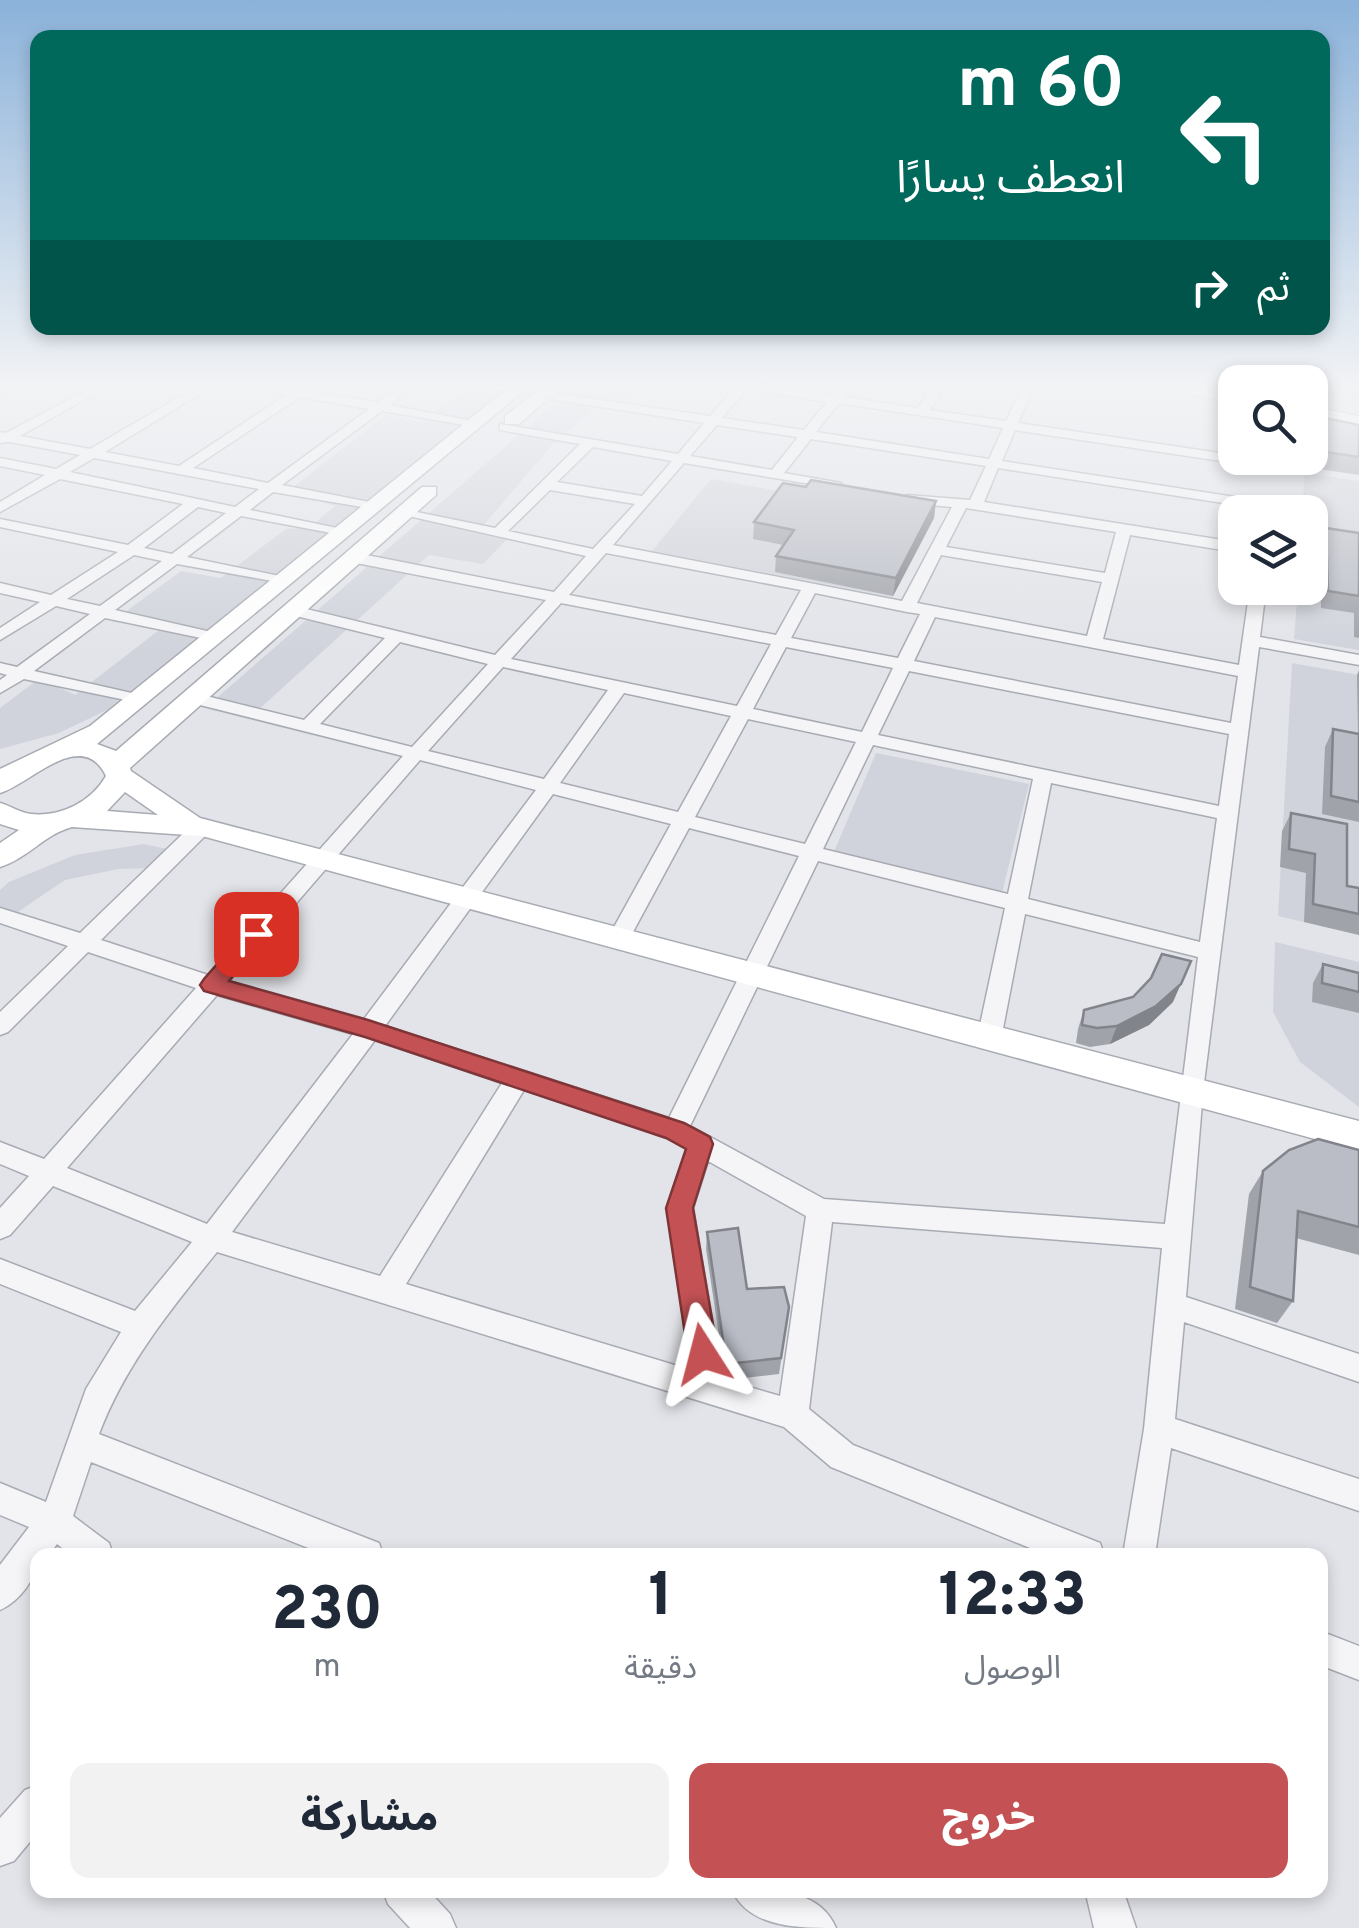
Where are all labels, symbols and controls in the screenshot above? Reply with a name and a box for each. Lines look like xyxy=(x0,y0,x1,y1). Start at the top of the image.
text: 60 m xyxy=(957,43,1125,132)
icon: left xyxy=(1160,70,1290,200)
text: انعطف يسارًا xyxy=(896,152,1125,209)
icon: right xyxy=(1182,260,1237,315)
text: ثم xyxy=(1257,266,1290,315)
map controls xyxy=(1218,365,1328,605)
button: search xyxy=(1218,365,1328,475)
button: layers xyxy=(1218,495,1328,605)
pin xyxy=(214,892,299,977)
icon: arrive xyxy=(229,907,284,962)
position arrow xyxy=(651,1302,755,1406)
text: 1 xyxy=(648,1561,673,1637)
text: 12:33 xyxy=(939,1561,1087,1637)
text: 230 xyxy=(271,1575,383,1651)
text: m xyxy=(314,1648,341,1688)
text: دقيقة xyxy=(624,1650,697,1690)
text: الوصول xyxy=(964,1650,1061,1690)
button: مشاركة xyxy=(70,1763,669,1878)
button: خروج xyxy=(689,1763,1288,1878)

